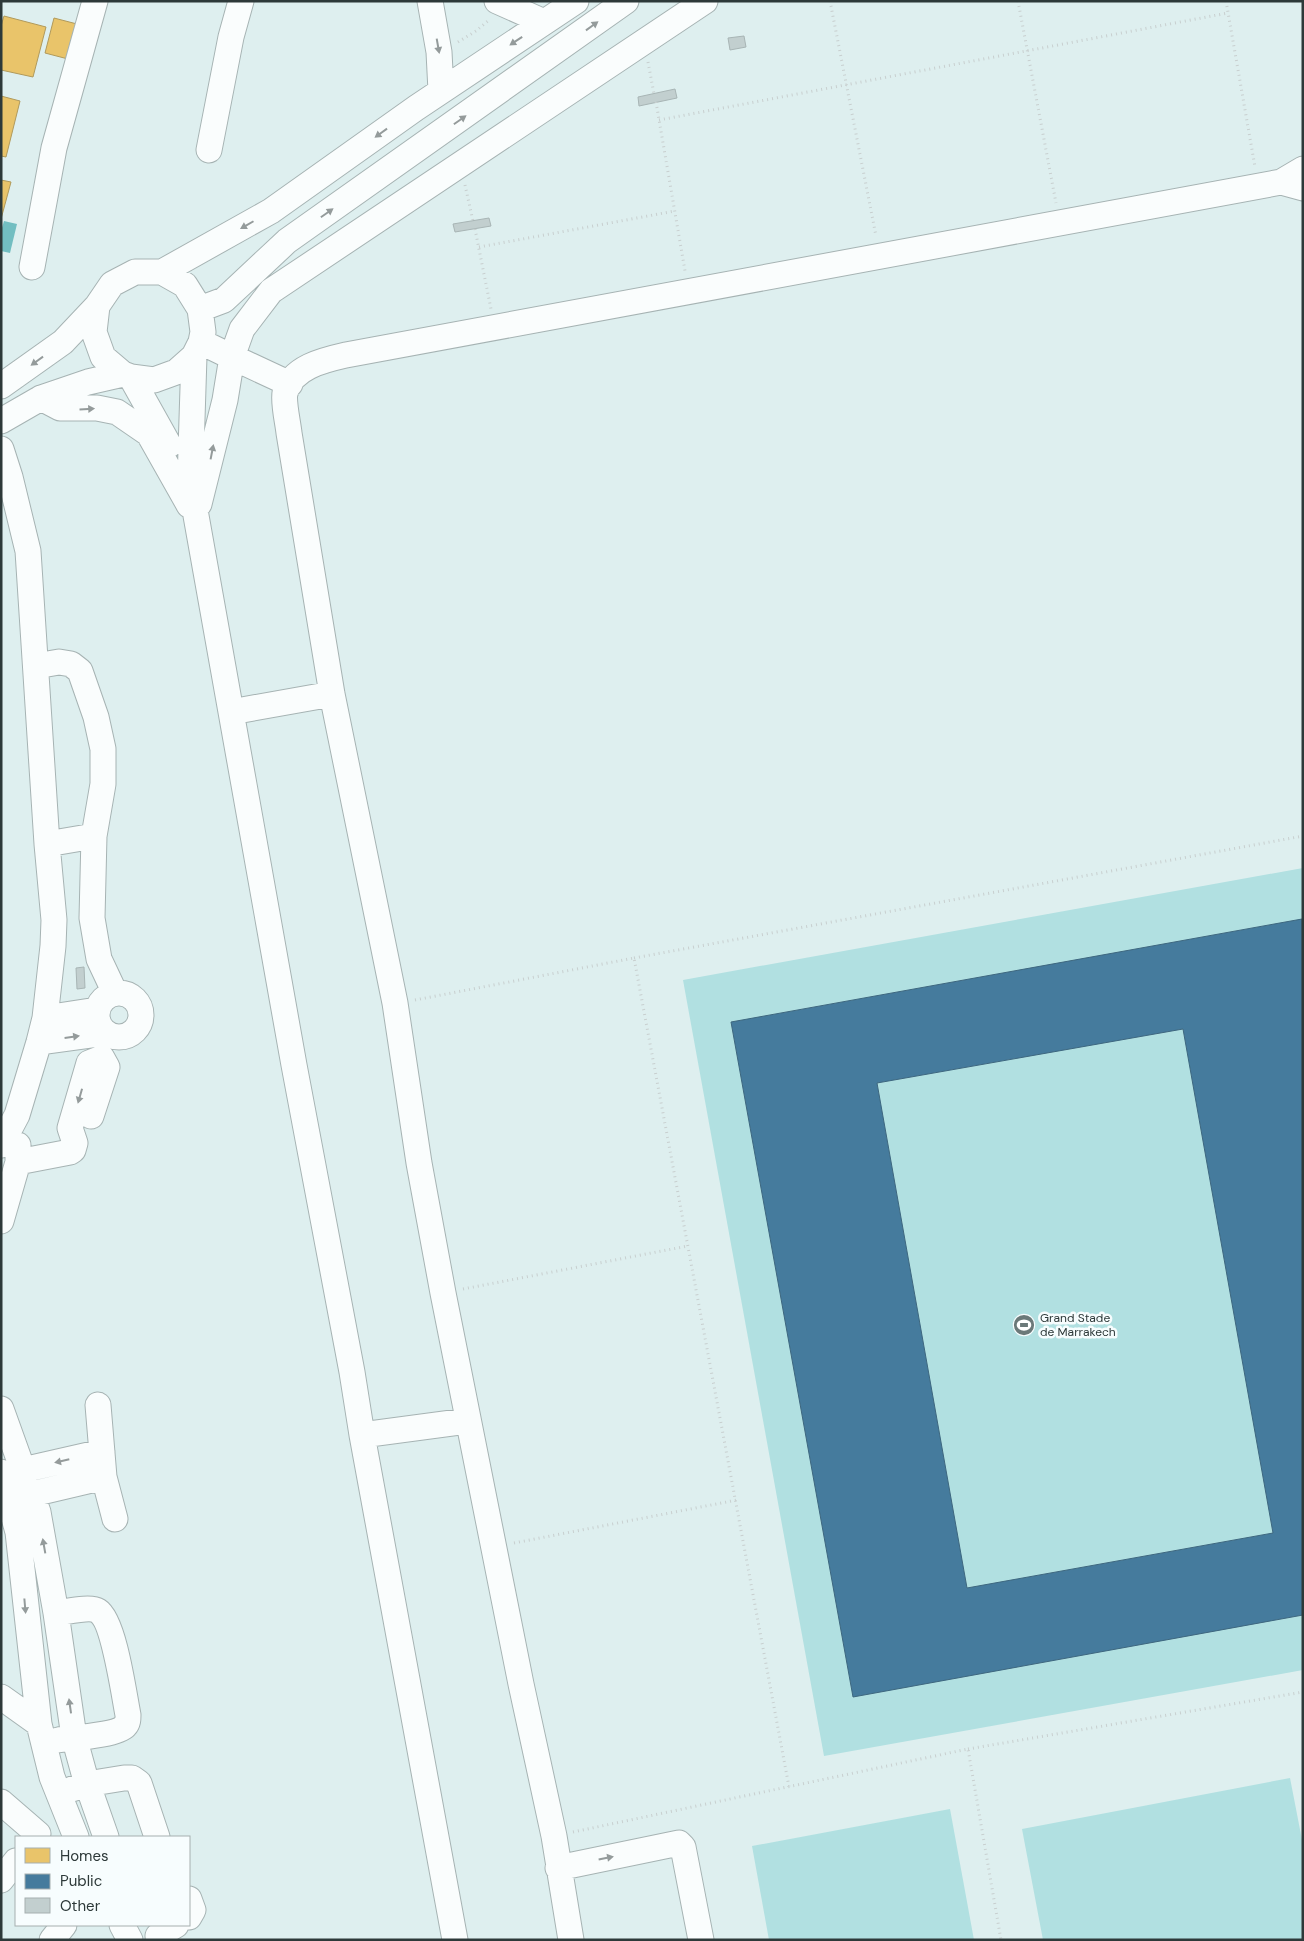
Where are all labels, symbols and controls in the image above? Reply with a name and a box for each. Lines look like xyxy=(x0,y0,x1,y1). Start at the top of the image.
one-way arrow xyxy=(585,21,599,31)
one-way arrow xyxy=(509,37,522,46)
one-way arrow xyxy=(434,38,442,54)
one-way arrow xyxy=(453,115,467,125)
one-way arrow xyxy=(375,127,388,138)
one-way arrow xyxy=(320,208,334,218)
one-way arrow xyxy=(241,220,254,229)
one-way arrow xyxy=(30,356,44,366)
one-way arrow xyxy=(79,404,95,412)
one-way arrow xyxy=(208,444,216,460)
one-way arrow xyxy=(65,1033,81,1041)
one-way arrow xyxy=(75,1089,83,1104)
place label: Grand Stade de Marrakech xyxy=(1040,1310,1116,1340)
sports icon: Grand Stade de Marrakech xyxy=(1012,1313,1036,1337)
one-way arrow xyxy=(55,1457,70,1465)
one-way arrow xyxy=(40,1537,48,1553)
one-way arrow xyxy=(21,1598,29,1614)
one-way arrow xyxy=(66,1698,74,1714)
legend xyxy=(15,1836,190,1926)
text: Homes xyxy=(60,1846,109,1866)
one-way arrow xyxy=(598,1853,614,1861)
text: Public xyxy=(60,1871,102,1891)
text: Other xyxy=(60,1896,101,1916)

